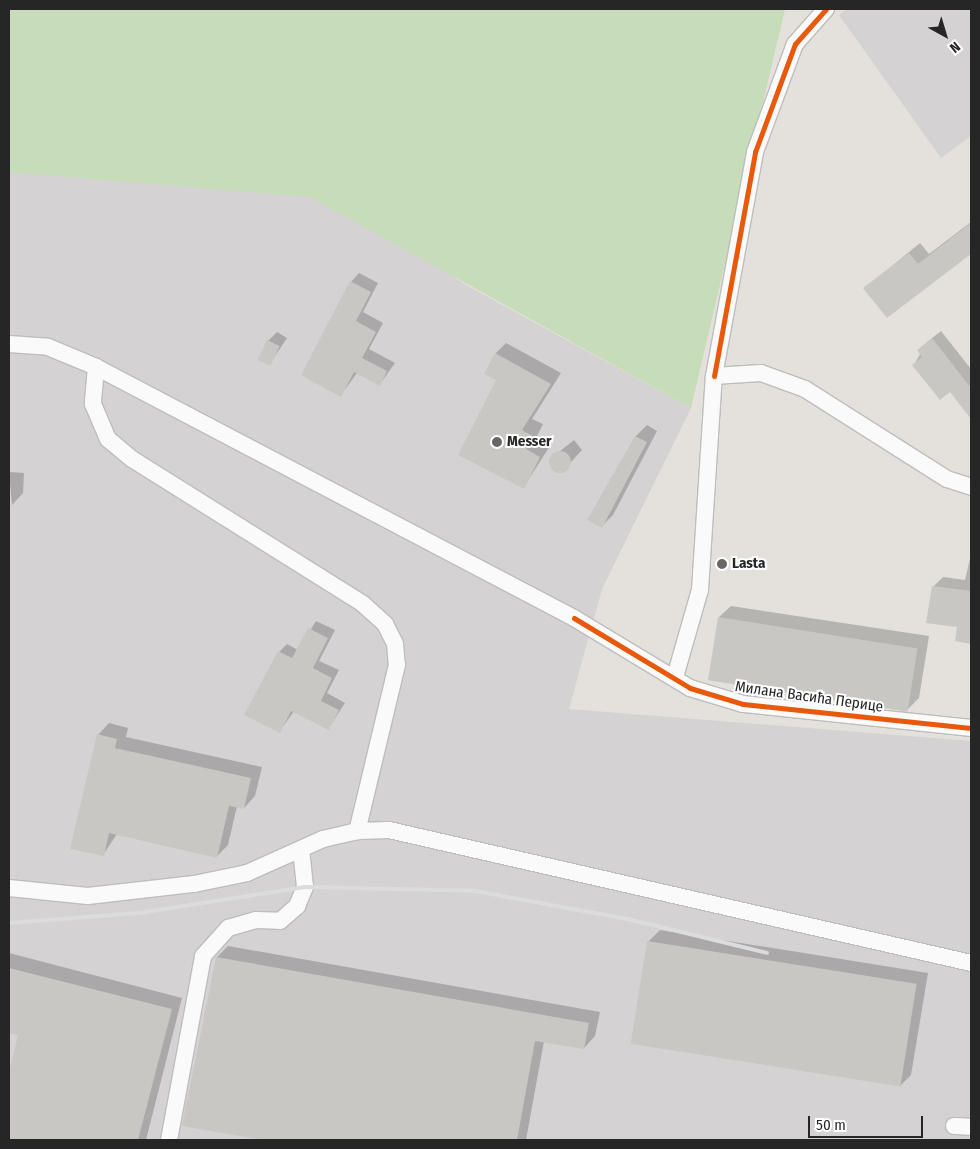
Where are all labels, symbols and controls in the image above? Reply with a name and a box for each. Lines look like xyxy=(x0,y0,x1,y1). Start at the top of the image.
north arrow xyxy=(920,10,970,60)
text: N xyxy=(946,38,963,56)
place label: Messer xyxy=(507,433,552,451)
marker: Messer xyxy=(491,436,503,448)
place label: Lasta xyxy=(732,555,765,573)
marker: Lasta xyxy=(716,558,728,570)
street label: Милана Васића Перице xyxy=(734,678,884,716)
scale bar xyxy=(810,1106,925,1138)
text: 50 m xyxy=(816,1116,846,1134)

